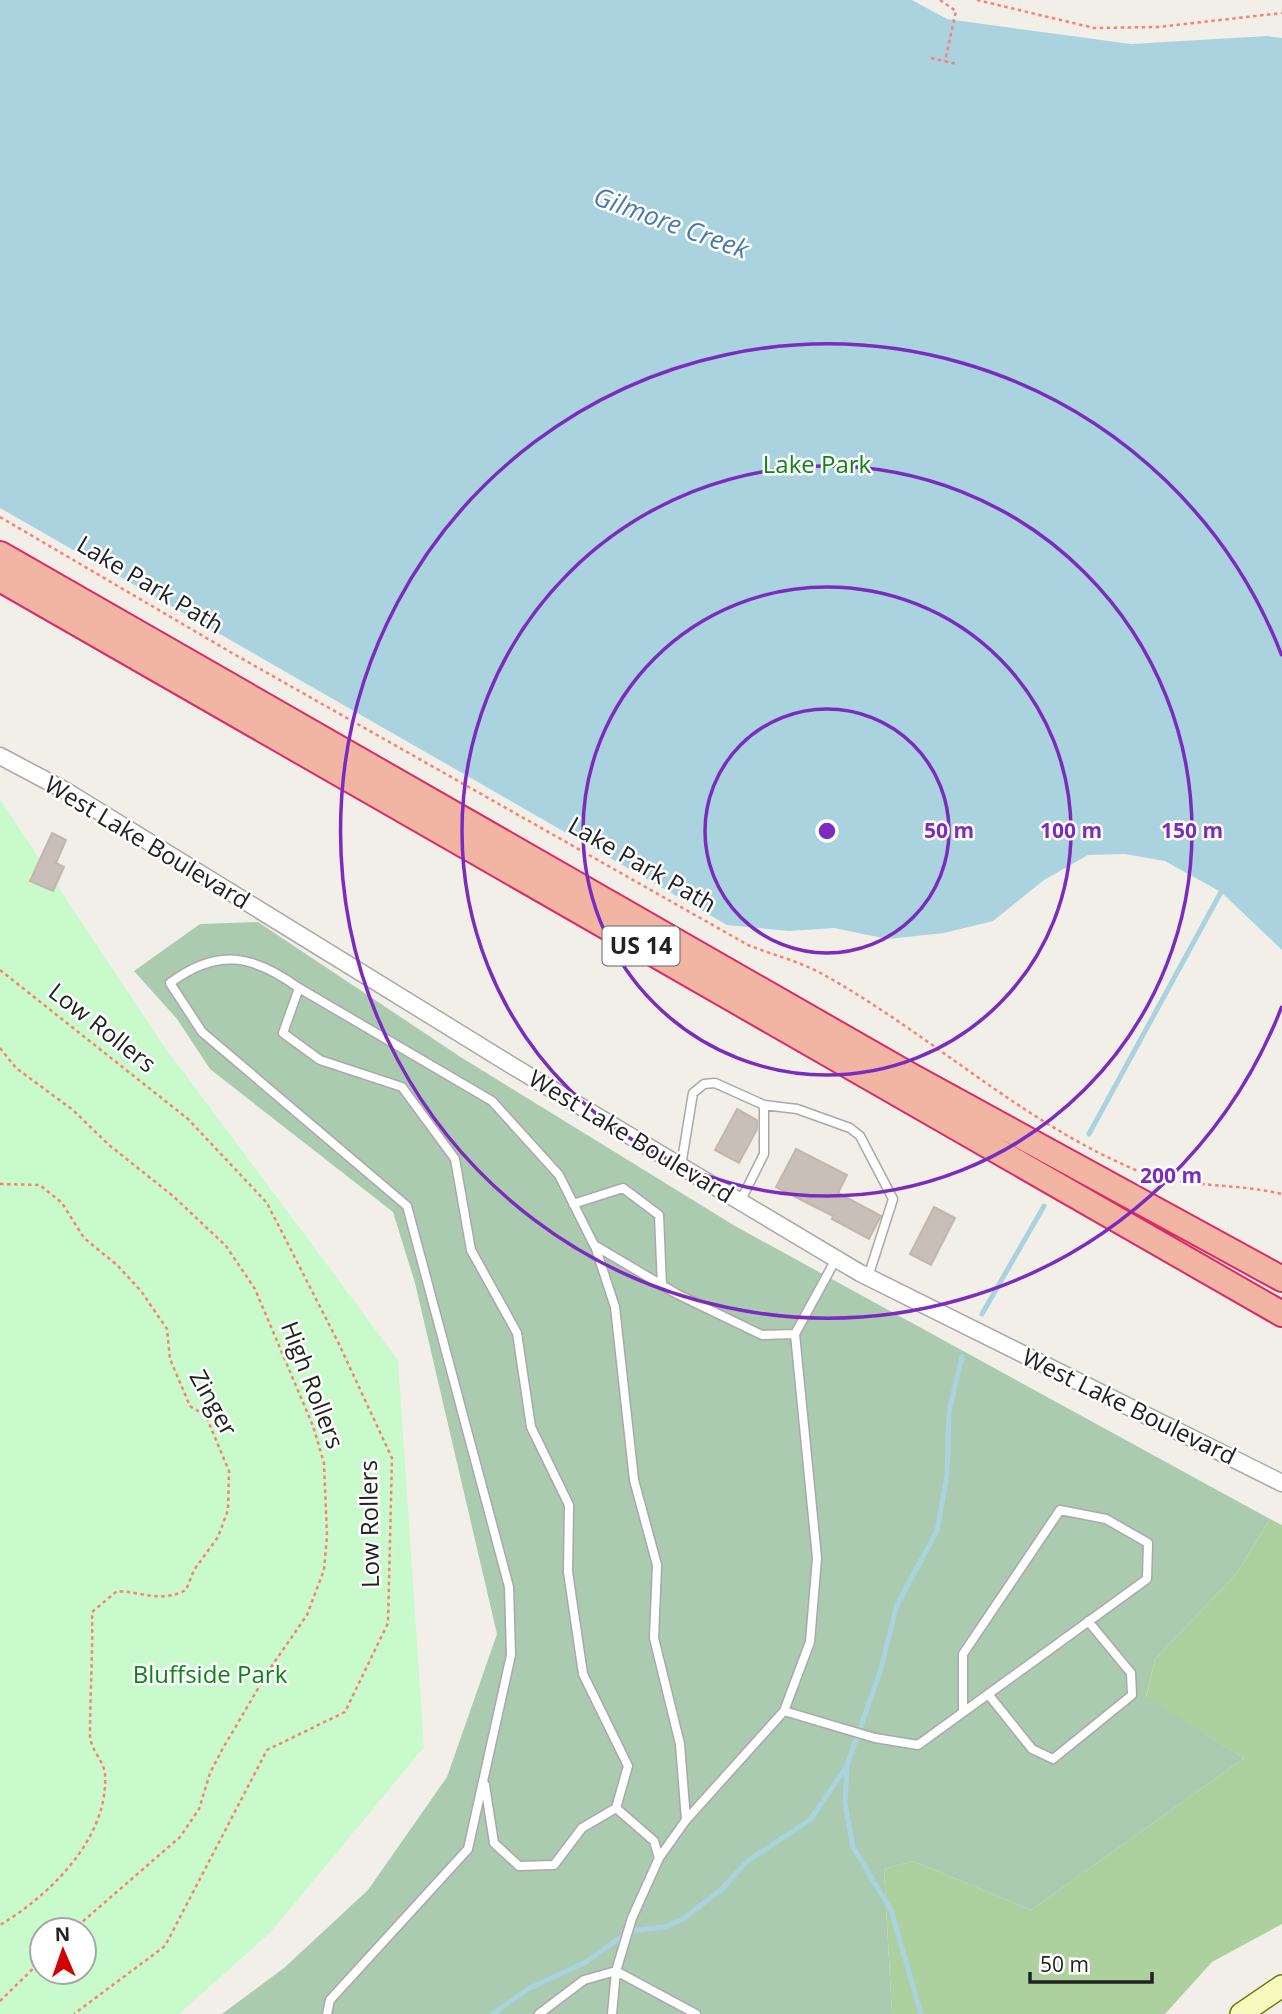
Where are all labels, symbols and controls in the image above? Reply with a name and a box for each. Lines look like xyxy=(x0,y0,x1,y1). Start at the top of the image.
water label: Gilmore Creek xyxy=(589,177,755,267)
park label: Lake Park xyxy=(763,447,872,480)
street label: Lake Park Path xyxy=(71,527,230,641)
street label: West Lake Boulevard xyxy=(39,767,257,916)
street label: Lake Park Path xyxy=(563,808,723,919)
text: 50 m xyxy=(924,816,974,844)
text: 100 m xyxy=(1040,816,1102,844)
text: 150 m xyxy=(1161,816,1223,844)
centre of rings xyxy=(815,819,839,843)
road number: US 14 xyxy=(602,926,680,965)
street label: Low Rollers xyxy=(42,974,163,1079)
street label: West Lake Boulevard xyxy=(523,1061,741,1210)
text: 200 m xyxy=(1140,1161,1202,1189)
street label: High Rollers xyxy=(274,1316,353,1453)
street label: West Lake Boulevard xyxy=(1017,1340,1242,1472)
street label: Zinger xyxy=(183,1363,246,1441)
street label: Low Rollers xyxy=(351,1460,386,1588)
park label: Bluffside Park xyxy=(133,1657,288,1690)
north arrow xyxy=(28,1916,98,1986)
text: N xyxy=(54,1921,71,1947)
scale bar xyxy=(1030,1940,1152,1984)
text: 50 m xyxy=(1040,1950,1089,1978)

